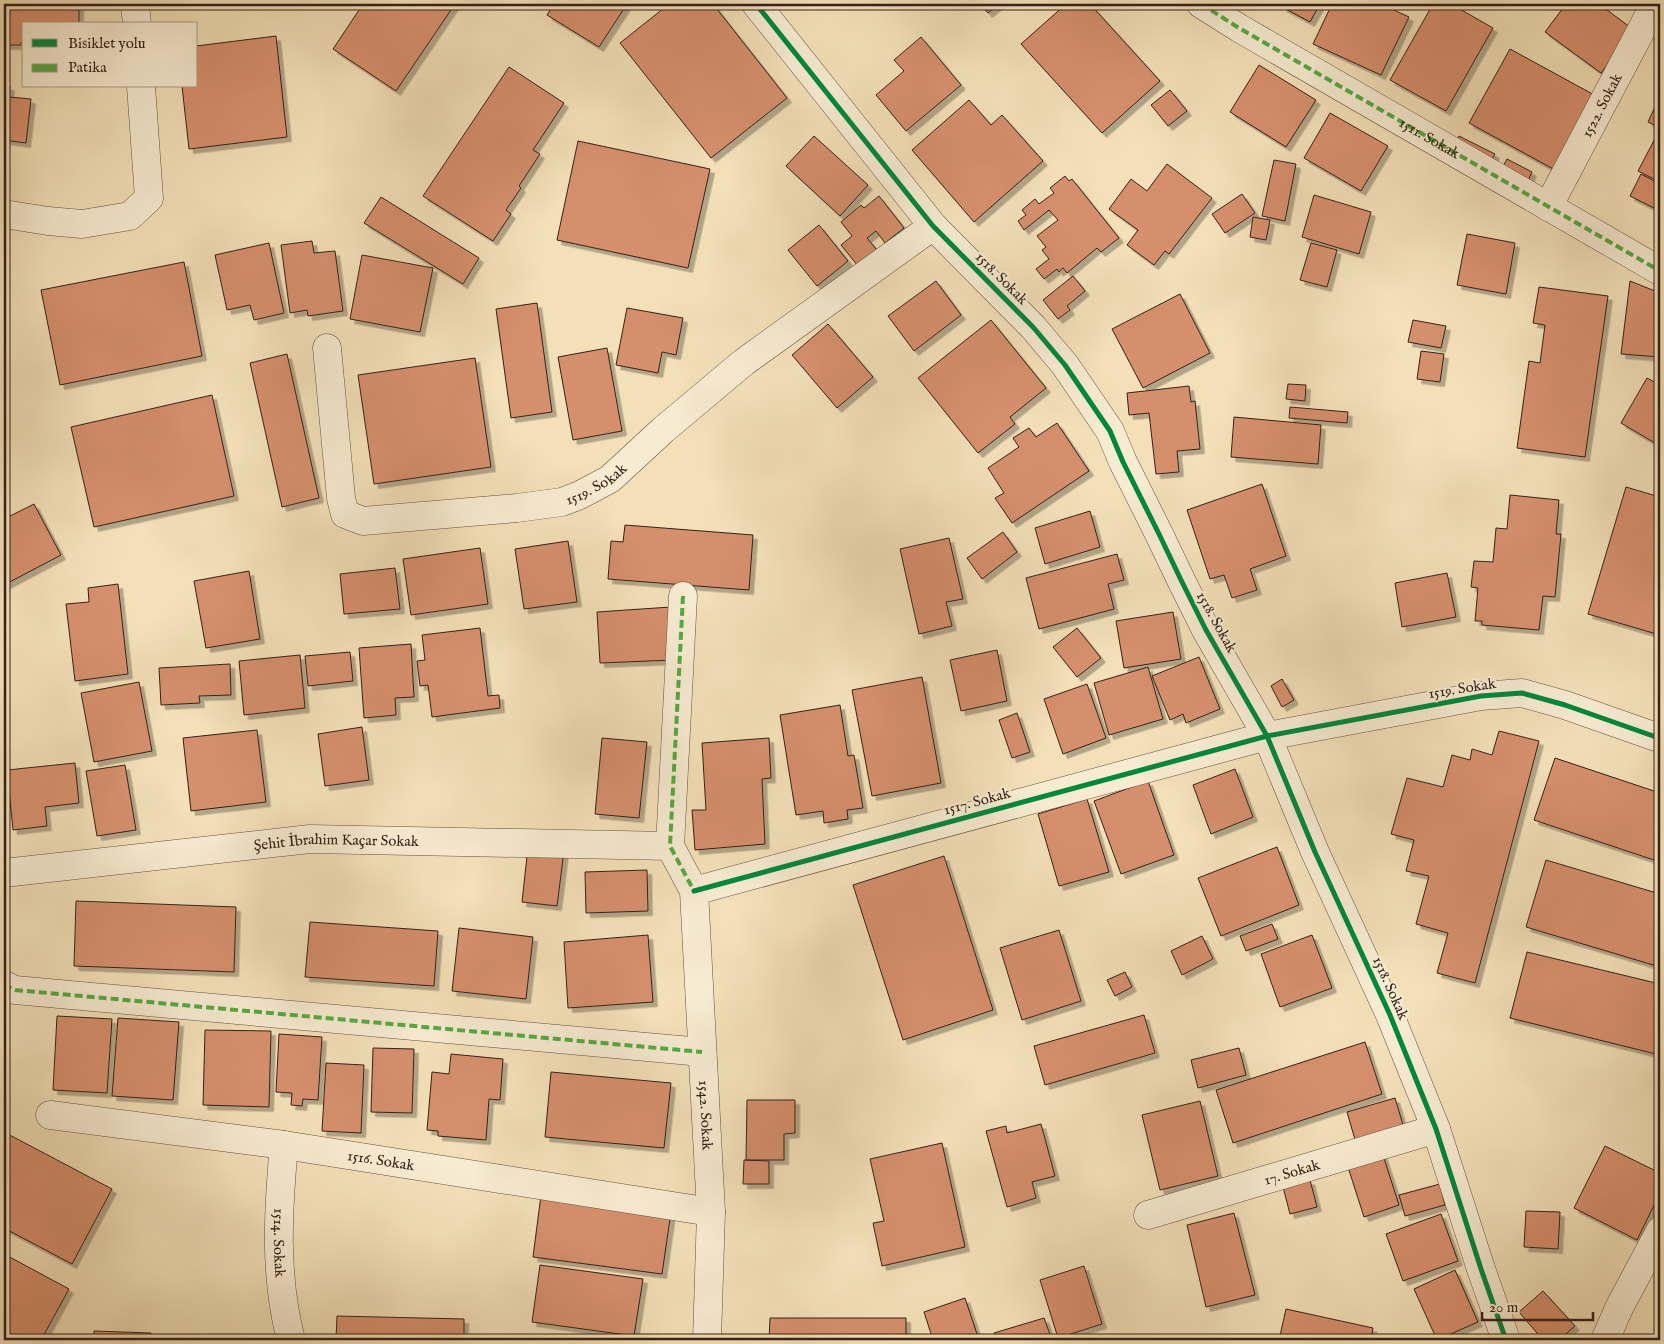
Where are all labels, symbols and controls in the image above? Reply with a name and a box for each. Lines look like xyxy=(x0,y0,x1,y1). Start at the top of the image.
legend xyxy=(22,22,198,88)
text: Bisiklet yolu xyxy=(68,34,146,53)
text: Patika xyxy=(68,58,107,77)
street label: 1522. Sokak xyxy=(1577,69,1627,141)
street label: 1511. Sokak xyxy=(1396,113,1464,164)
street label: 1518. Sokak xyxy=(971,248,1033,310)
street label: 1519. Sokak xyxy=(563,459,632,510)
street label: 1518. Sokak xyxy=(1192,588,1242,657)
street label: 1519. Sokak xyxy=(1427,674,1498,703)
street label: 1517. Sokak xyxy=(942,783,1014,820)
street label: Şehit İbrahim Kaçar Sokak xyxy=(253,830,420,855)
street label: 1518. Sokak xyxy=(1368,954,1413,1024)
street label: 1542. Sokak xyxy=(694,1080,717,1152)
street label: 1516. Sokak xyxy=(346,1146,417,1175)
street label: 17. Sokak xyxy=(1262,1155,1323,1190)
street label: 1514. Sokak xyxy=(269,1208,289,1279)
scale bar xyxy=(1482,1289,1593,1321)
text: 20 m xyxy=(1489,1298,1519,1317)

